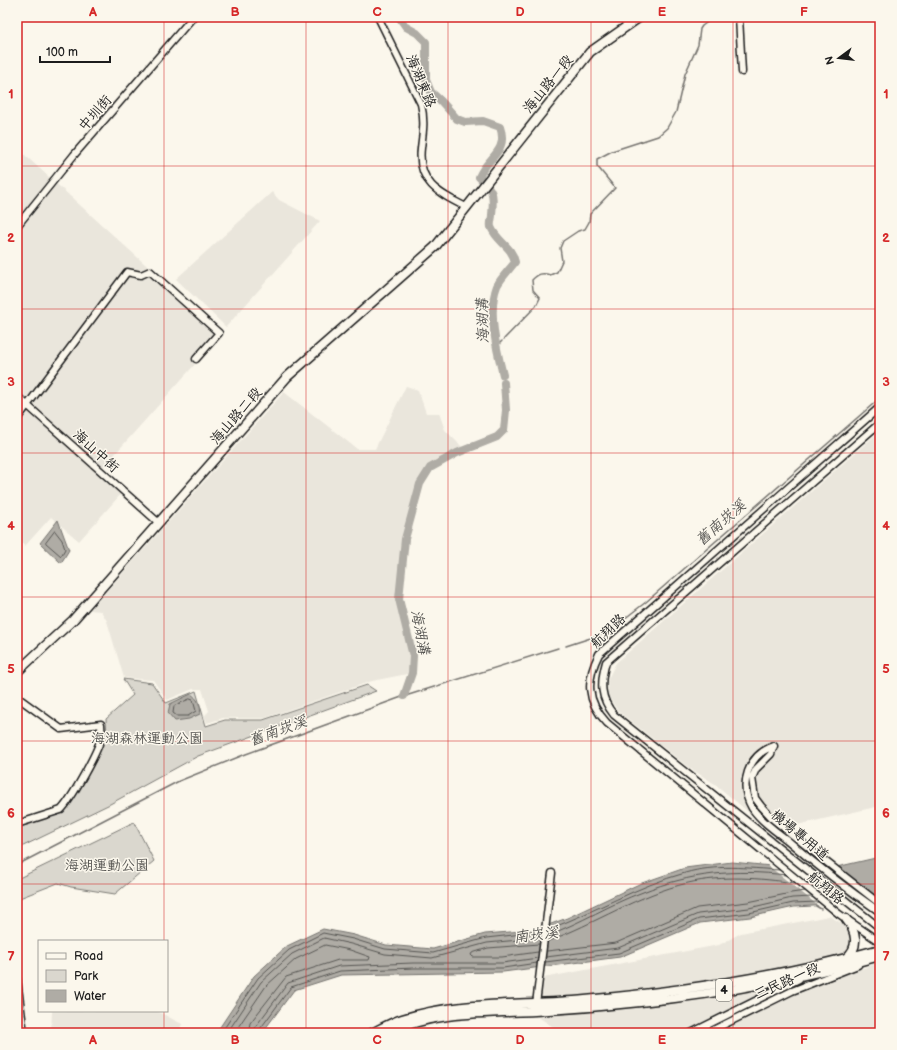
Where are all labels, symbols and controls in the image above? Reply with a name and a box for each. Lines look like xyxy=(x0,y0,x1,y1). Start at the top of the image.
text: A xyxy=(88,4,97,20)
text: B xyxy=(230,4,240,20)
text: C xyxy=(372,4,382,20)
text: D xyxy=(515,4,525,20)
text: E xyxy=(658,4,667,20)
text: F xyxy=(800,4,808,20)
scale bar xyxy=(40,38,110,64)
north arrow xyxy=(819,38,859,78)
text: 100 m xyxy=(46,45,78,60)
street label: 海山路一段 xyxy=(519,51,577,117)
street label: 海湖東路 xyxy=(402,52,440,110)
text: N xyxy=(822,55,837,66)
text: 1 xyxy=(8,86,14,102)
text: 1 xyxy=(883,86,889,102)
street label: 中圳街 xyxy=(75,92,115,134)
text: 2 xyxy=(7,230,15,246)
text: 2 xyxy=(882,230,890,246)
water label: 海湖溝 xyxy=(473,296,493,344)
text: 3 xyxy=(7,374,15,390)
text: 3 xyxy=(882,374,890,390)
street label: 海山路二段 xyxy=(207,384,265,448)
street label: 海山中街 xyxy=(70,426,122,476)
water label: 舊南崁溪 xyxy=(692,495,751,550)
text: 4 xyxy=(7,518,15,534)
text: 4 xyxy=(882,518,890,534)
water label: 海湖溝 xyxy=(406,608,434,658)
street label: 航翔路 xyxy=(587,610,629,652)
text: 5 xyxy=(7,661,15,677)
text: 5 xyxy=(882,661,890,677)
water label: 舊南崁溪 xyxy=(247,711,310,750)
park label: 海湖森林運動公園 xyxy=(91,730,203,747)
text: 6 xyxy=(7,805,15,821)
text: 6 xyxy=(882,805,890,821)
street label: 機場專用道 xyxy=(768,806,832,864)
park label: 海湖運動公園 xyxy=(65,857,149,874)
street label: 航翔路 xyxy=(804,868,848,908)
water label: 南崁溪 xyxy=(513,923,560,947)
legend xyxy=(38,940,168,1012)
text: 7 xyxy=(7,949,15,965)
text: Road xyxy=(74,949,103,964)
text: 7 xyxy=(882,949,890,965)
street label: 三民路一段 xyxy=(752,959,822,1003)
text: Park xyxy=(74,969,98,984)
road number: 4 xyxy=(716,979,732,1001)
text: Water xyxy=(74,989,106,1004)
text: A xyxy=(88,1032,97,1048)
text: B xyxy=(230,1032,240,1048)
text: C xyxy=(372,1032,382,1048)
text: D xyxy=(515,1032,525,1048)
text: E xyxy=(658,1032,667,1048)
text: F xyxy=(800,1032,808,1048)

